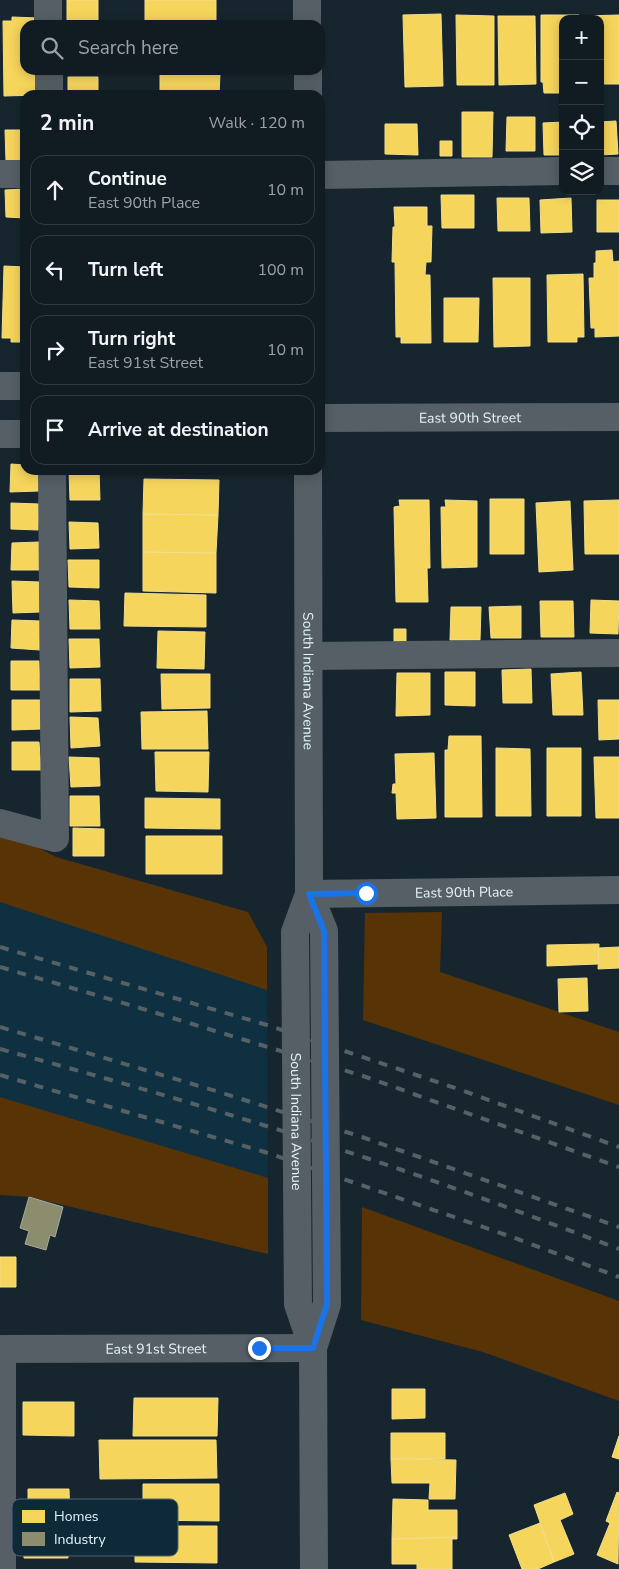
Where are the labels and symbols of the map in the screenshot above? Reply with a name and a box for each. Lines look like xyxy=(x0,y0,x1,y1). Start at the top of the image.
street label: East 90th Street xyxy=(419,408,521,427)
street label: South Indiana Avenue xyxy=(299,612,318,750)
route start xyxy=(355,882,378,905)
street label: East 90th Place xyxy=(415,882,513,902)
street label: South Indiana Avenue xyxy=(286,1053,307,1190)
route end xyxy=(248,1337,271,1360)
street label: East 91st Street xyxy=(106,1339,207,1358)
legend xyxy=(12,1499,178,1556)
text: Homes xyxy=(54,1507,99,1526)
text: Industry xyxy=(54,1530,107,1549)

